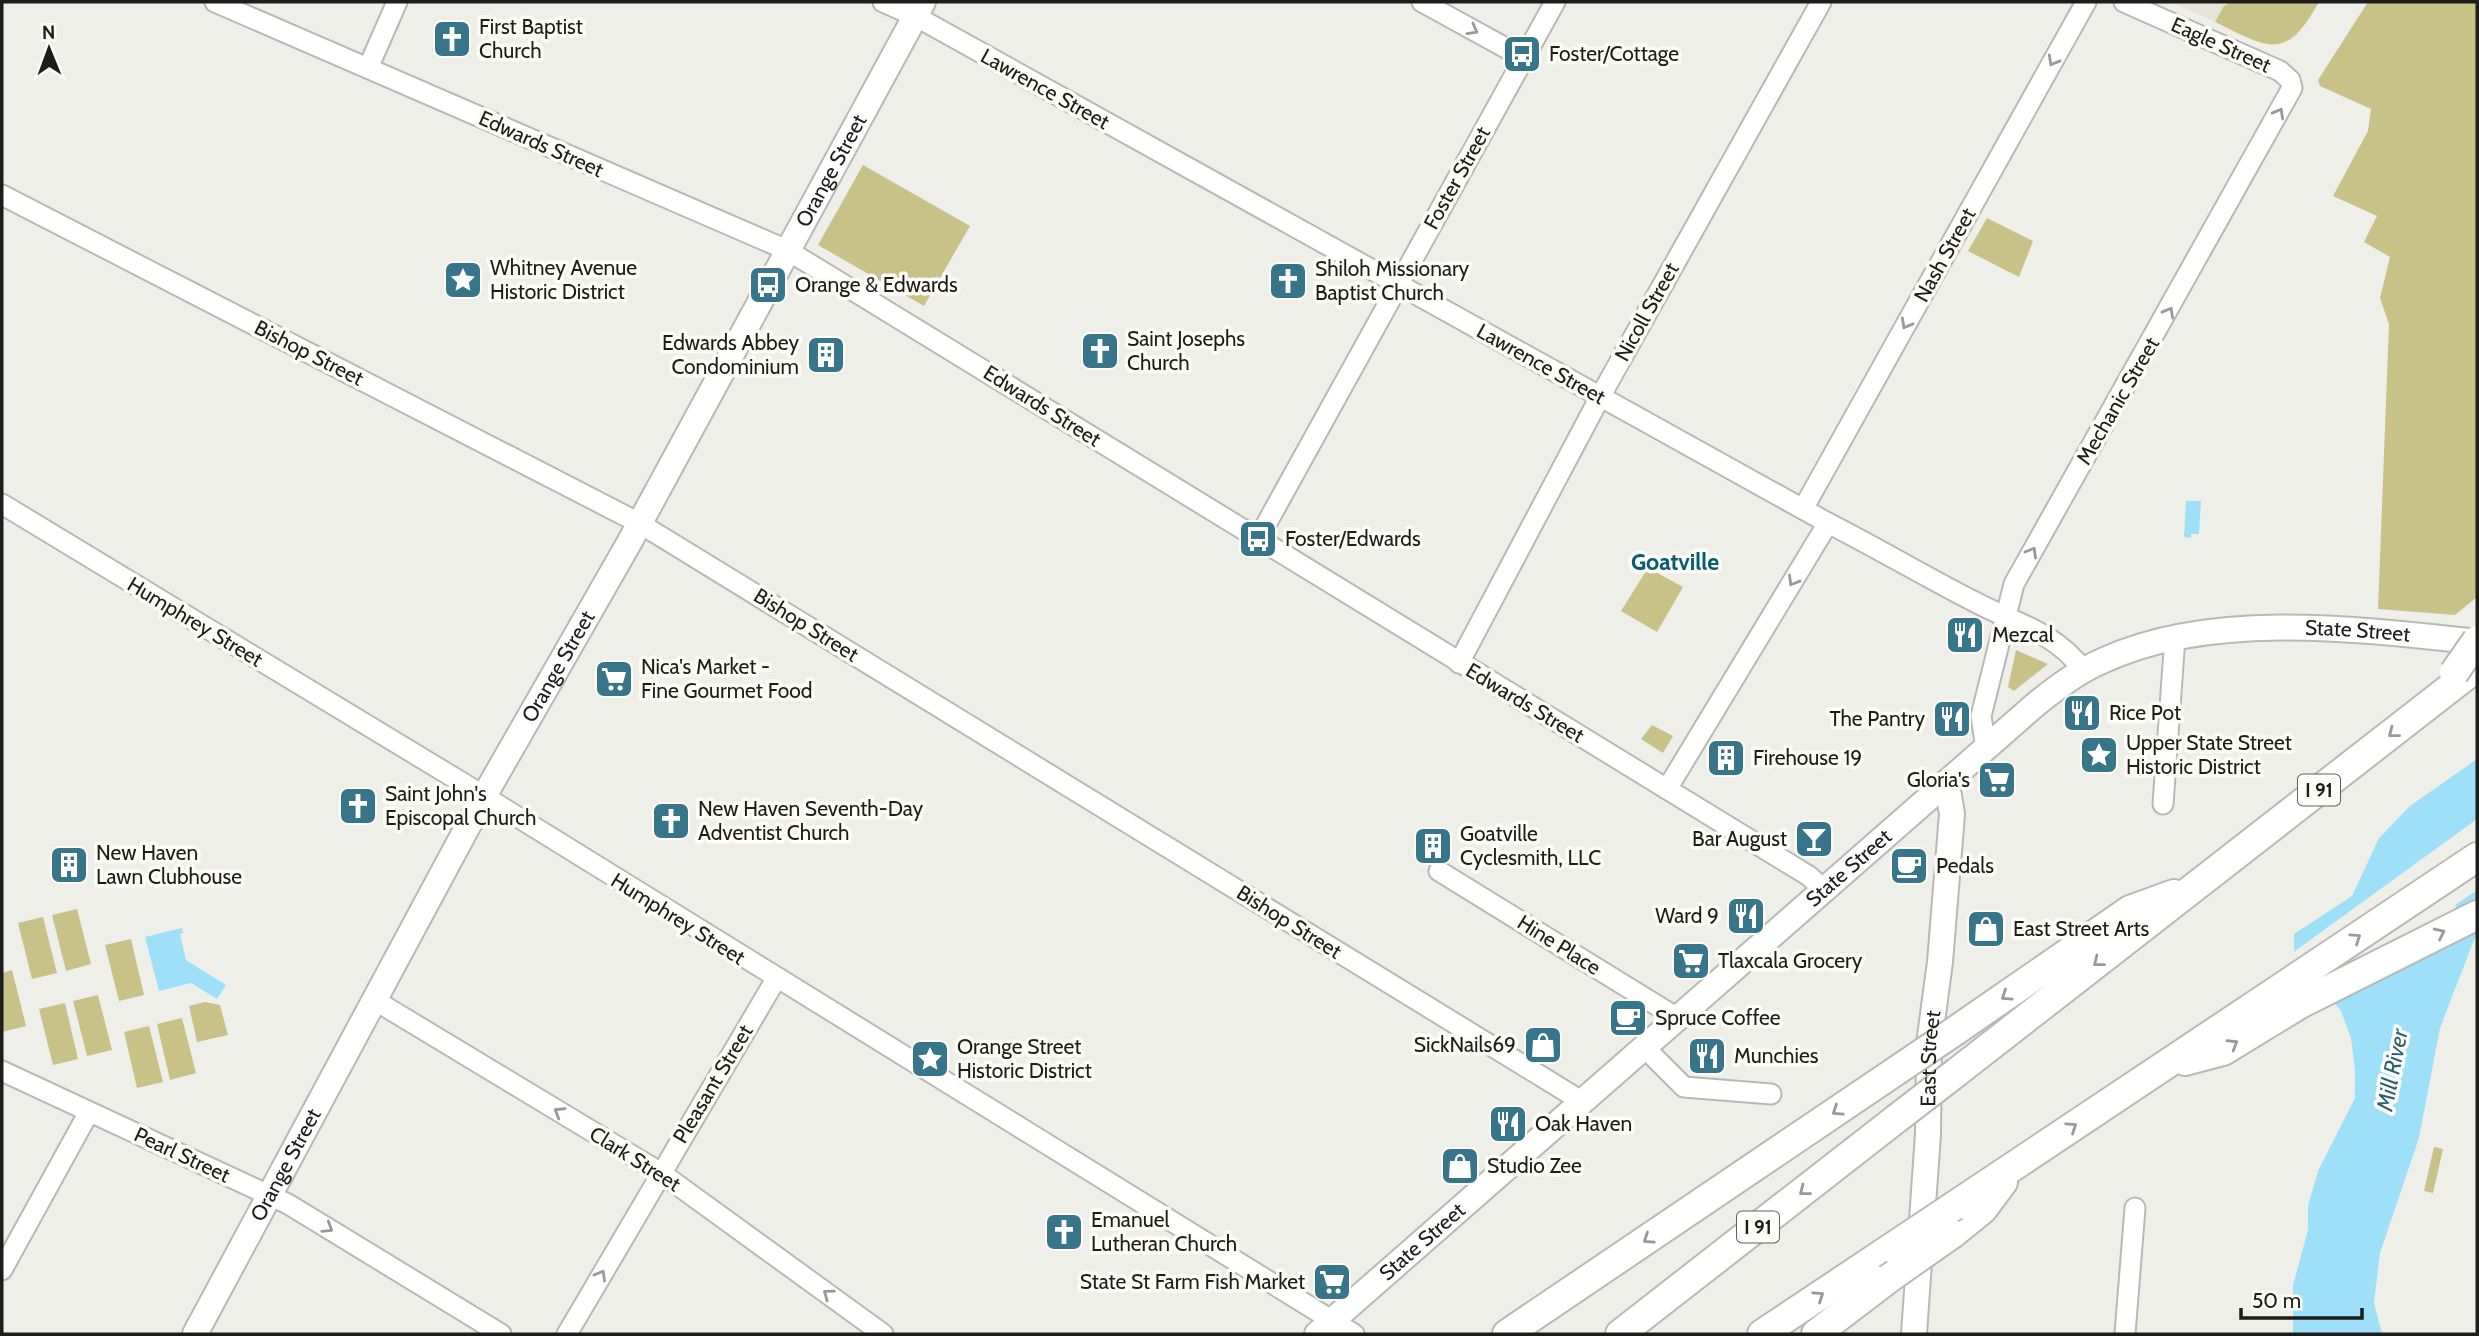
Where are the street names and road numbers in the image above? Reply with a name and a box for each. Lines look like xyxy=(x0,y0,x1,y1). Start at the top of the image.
street label: Eagle Street xyxy=(2167,11,2275,78)
street label: Lawrence Street xyxy=(977,43,1114,134)
street label: Edwards Street xyxy=(475,105,607,182)
street label: Orange Street xyxy=(790,110,872,231)
street label: Foster Street xyxy=(1418,122,1495,233)
street label: Nash Street xyxy=(1909,203,1981,306)
street label: Nicoll Street xyxy=(1609,258,1684,365)
street label: Bishop Street xyxy=(251,314,368,391)
street label: Lawrence Street xyxy=(1473,318,1610,409)
street label: Mechanic Street xyxy=(2071,333,2164,469)
street label: Edwards Street xyxy=(979,360,1106,452)
street label: Humphrey Street xyxy=(123,571,267,672)
street label: Bishop Street xyxy=(749,582,863,667)
street label: Orange Street xyxy=(516,606,600,726)
street label: State Street xyxy=(2305,615,2412,647)
street label: Edwards Street xyxy=(1462,657,1589,748)
road number: I 91 xyxy=(2298,775,2340,806)
street label: State Street xyxy=(1801,824,1896,912)
street label: Humphrey Street xyxy=(607,867,750,970)
street label: Bishop Street xyxy=(1232,879,1346,964)
street label: Hine Place xyxy=(1513,909,1606,980)
street label: East Street xyxy=(1915,1009,1945,1107)
street label: Pleasant Street xyxy=(667,1020,758,1147)
street label: Orange Street xyxy=(245,1104,326,1225)
street label: Pearl Street xyxy=(130,1121,234,1188)
street label: Clark Street xyxy=(585,1121,685,1196)
street label: State Street xyxy=(1374,1197,1470,1286)
road number: I 91 xyxy=(1737,1212,1779,1242)

